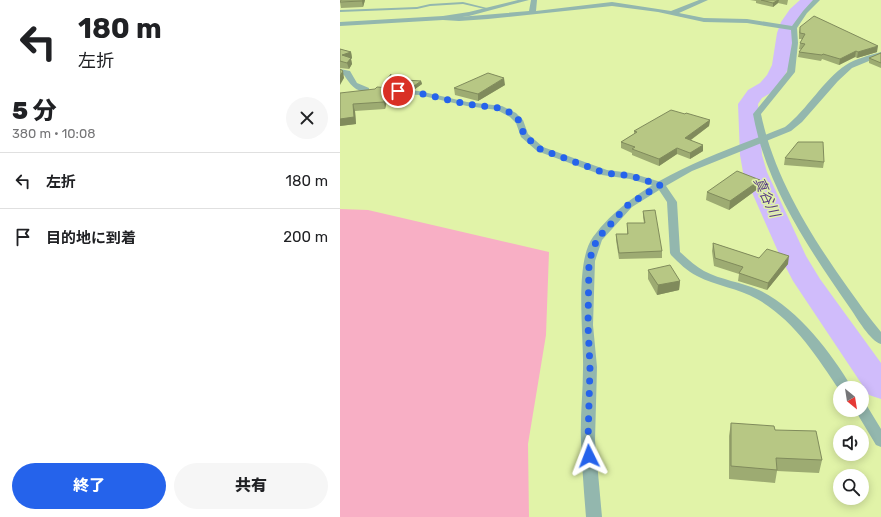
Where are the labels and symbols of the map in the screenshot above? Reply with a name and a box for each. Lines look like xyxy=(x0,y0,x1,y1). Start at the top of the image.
pin xyxy=(381,74,415,108)
water label: 真谷川 xyxy=(750,175,784,222)
north arrow xyxy=(833,381,869,417)
position arrow xyxy=(568,435,610,477)

